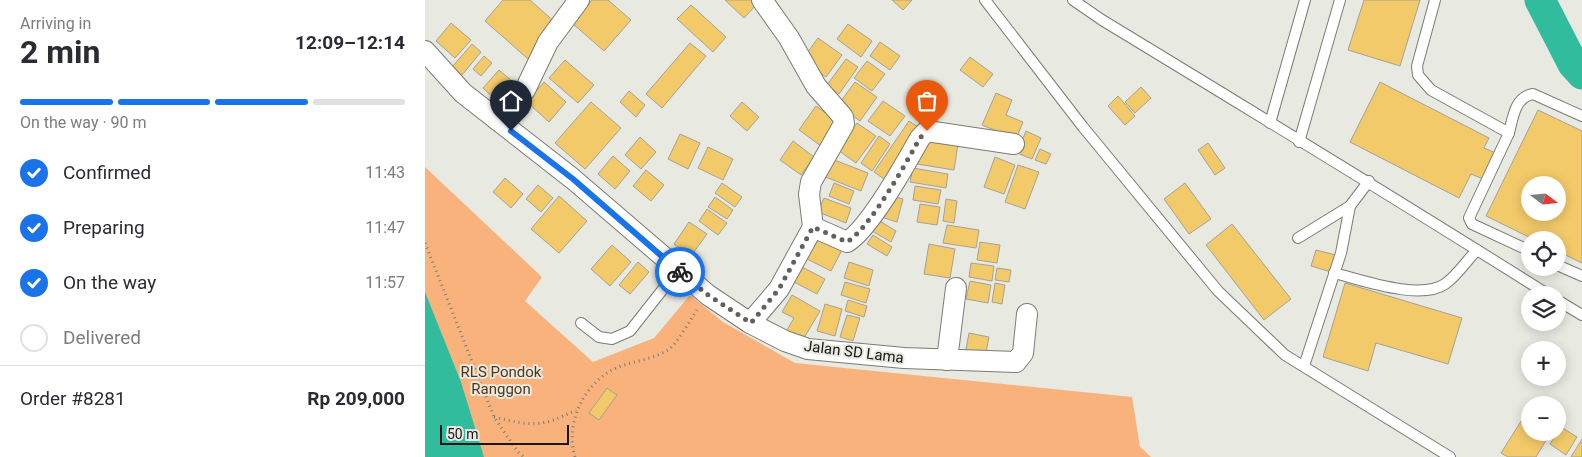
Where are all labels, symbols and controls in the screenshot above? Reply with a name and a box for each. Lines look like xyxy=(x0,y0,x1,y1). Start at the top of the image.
text: Arriving in xyxy=(20,14,91,33)
text: 12:09–12:14 xyxy=(295,31,405,54)
text: 2 min xyxy=(20,33,100,71)
pin xyxy=(490,80,532,131)
pin xyxy=(906,80,948,131)
icon: home xyxy=(497,87,525,115)
icon: bag xyxy=(913,87,941,115)
text: On the way · 90 m xyxy=(20,113,147,132)
icon: check xyxy=(20,159,48,187)
text: Confirmed xyxy=(63,161,151,184)
text: 11:43 xyxy=(365,163,405,182)
north arrow xyxy=(1521,176,1566,221)
map controls xyxy=(1521,176,1566,441)
icon: check xyxy=(20,214,48,242)
text: Preparing xyxy=(63,216,145,239)
text: 11:47 xyxy=(365,218,405,237)
button: locate xyxy=(1521,231,1566,276)
courier xyxy=(655,247,705,297)
icon: bike xyxy=(666,258,694,286)
icon: check xyxy=(20,269,48,297)
text: On the way xyxy=(63,271,156,294)
text: 11:57 xyxy=(365,273,405,292)
button: layers xyxy=(1521,286,1566,331)
text: Delivered xyxy=(63,326,141,349)
street label: Jalan SD Lama xyxy=(803,337,905,367)
button: + xyxy=(1521,341,1566,386)
park label: RLS Pondok Ranggon xyxy=(461,363,542,398)
text: Order #8281 xyxy=(20,387,126,410)
text: Rp 209,000 xyxy=(307,387,405,410)
button: − xyxy=(1521,396,1566,441)
scale bar xyxy=(440,422,569,445)
text: 50 m xyxy=(447,426,479,442)

